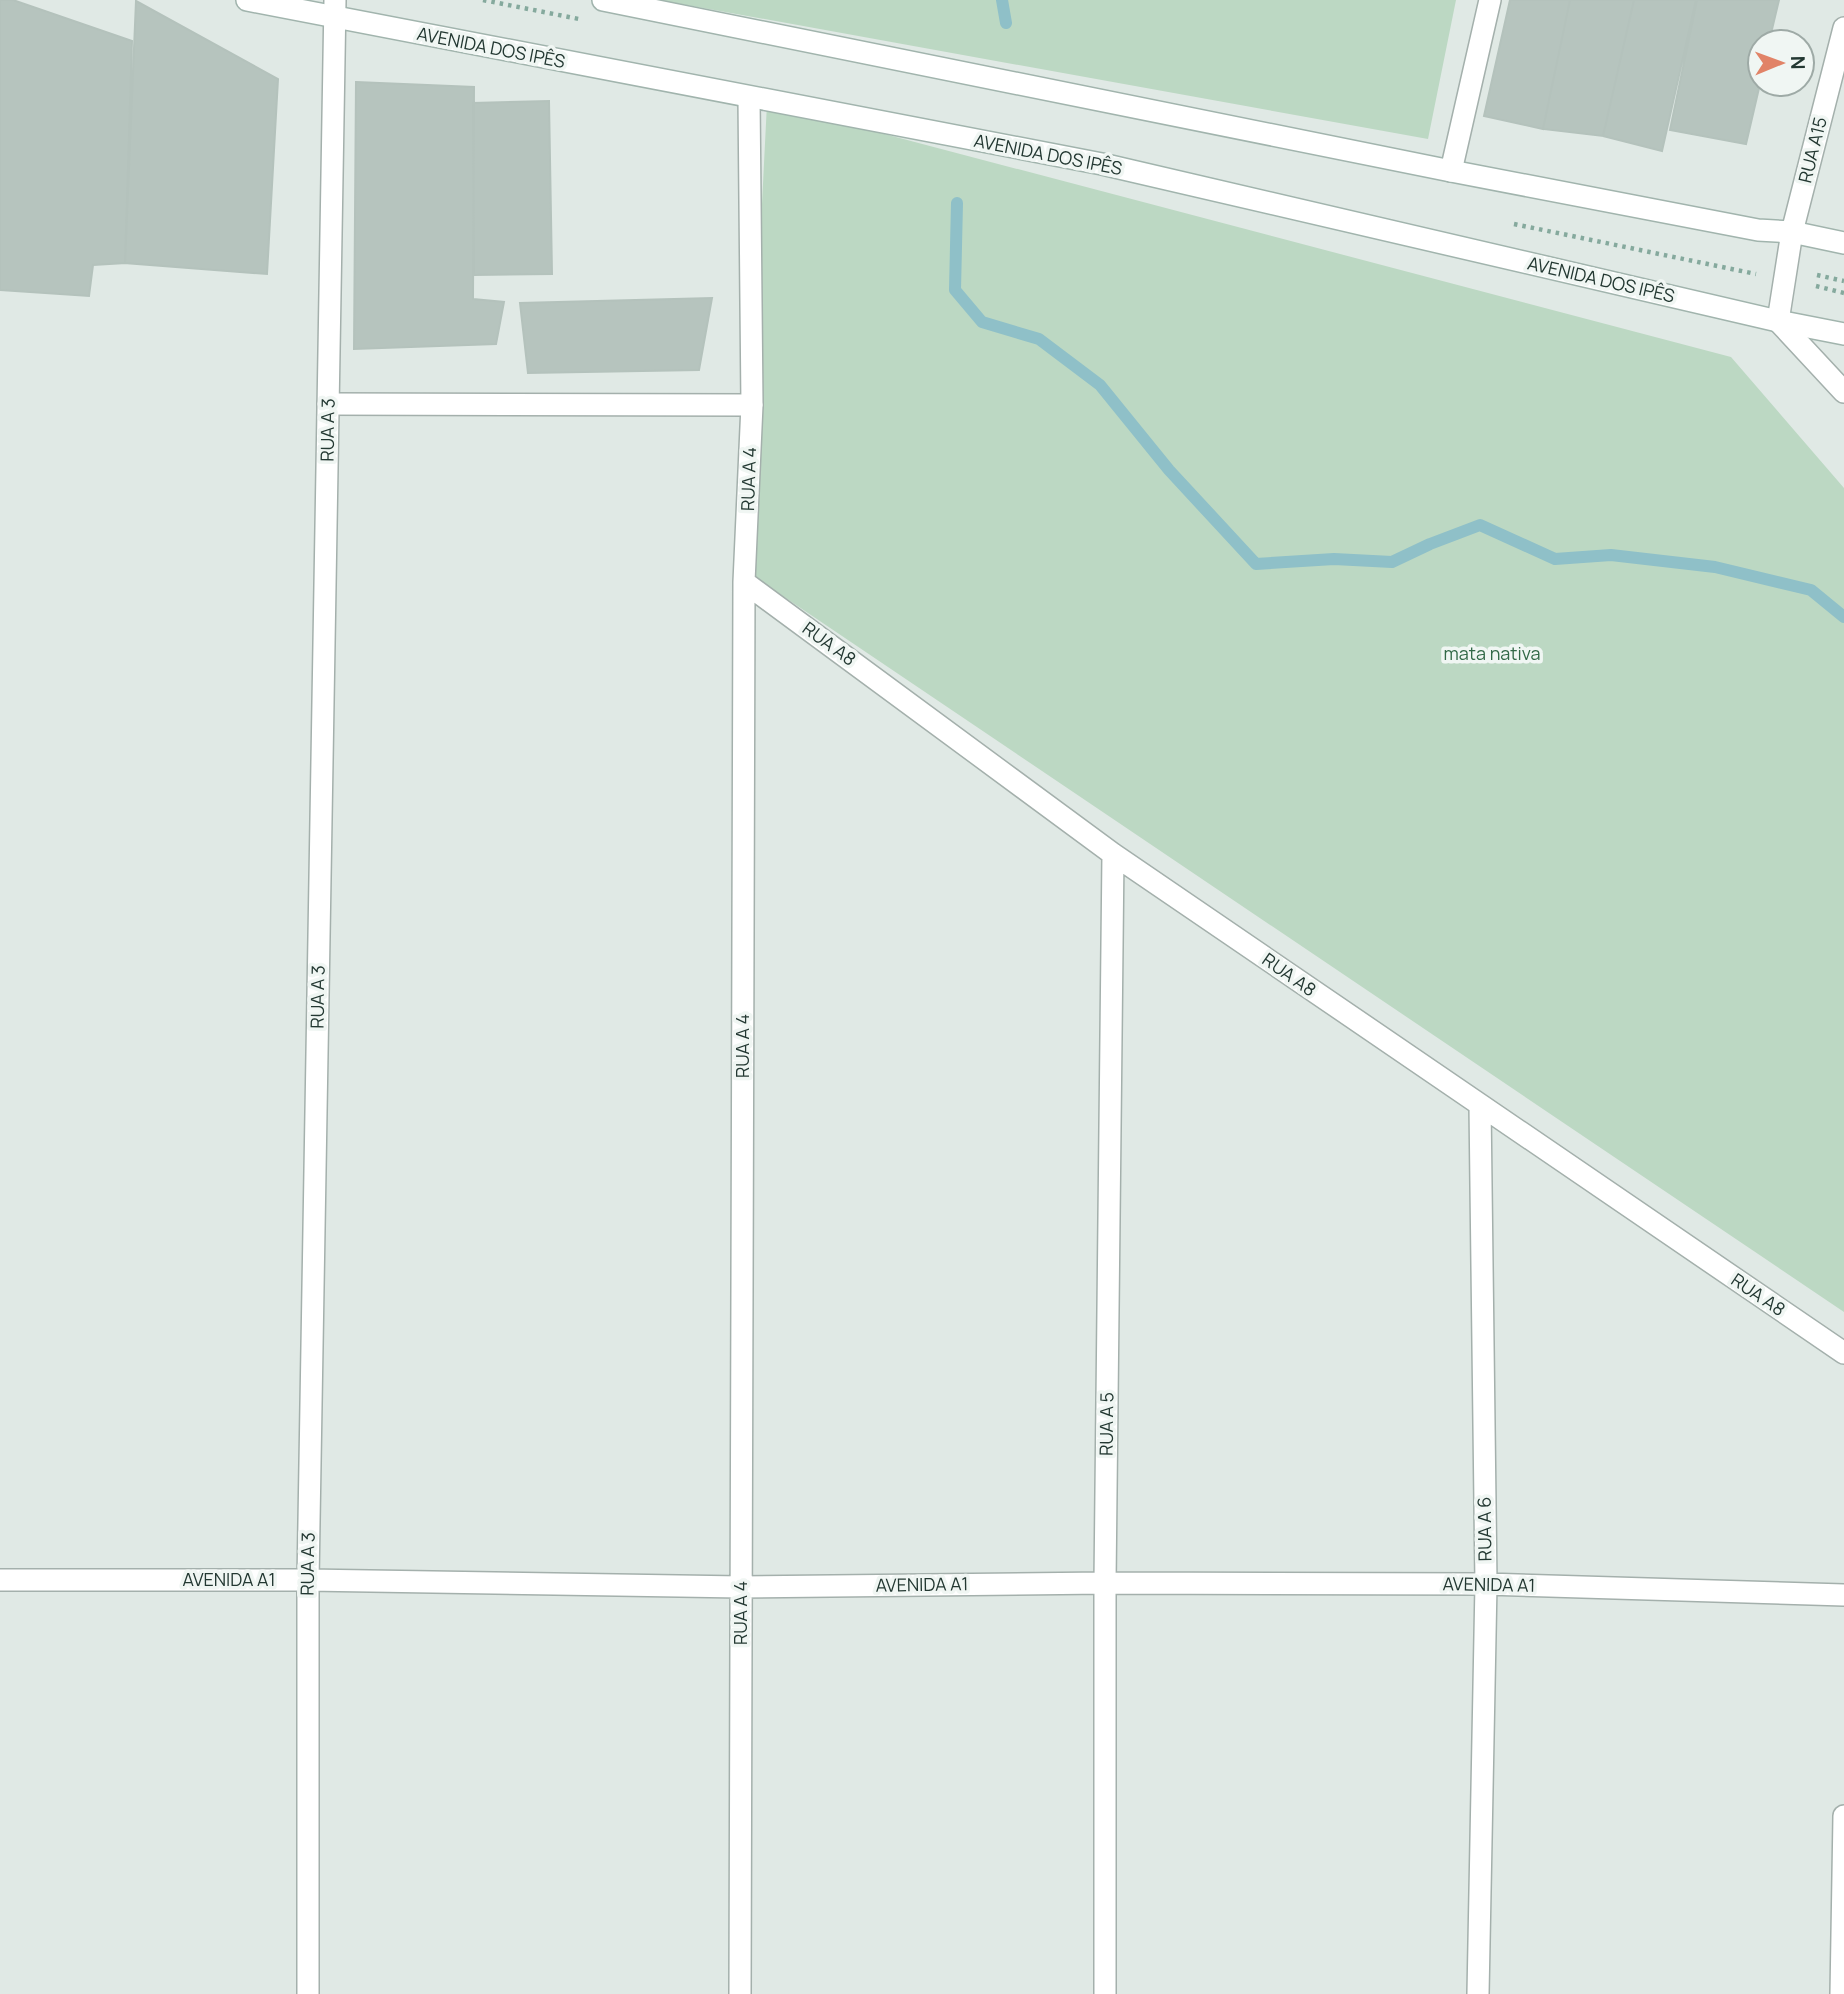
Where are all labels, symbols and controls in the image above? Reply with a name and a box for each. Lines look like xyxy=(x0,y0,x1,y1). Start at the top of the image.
street label: AVENIDA DOS IPÊS xyxy=(415,21,567,73)
north arrow xyxy=(1746,28,1816,98)
text: N xyxy=(1785,56,1811,70)
street label: RUA A15 xyxy=(1792,114,1832,185)
street label: AVENIDA DOS IPÊS xyxy=(972,128,1124,180)
street label: AVENIDA DOS IPÊS xyxy=(1525,250,1677,308)
street label: RUA A 3 xyxy=(314,398,340,462)
street label: RUA A 4 xyxy=(735,447,761,511)
street label: RUA A8 xyxy=(798,616,861,671)
park label: mata nativa xyxy=(1444,641,1540,665)
street label: RUA A8 xyxy=(1258,947,1321,1001)
street label: RUA A 3 xyxy=(304,965,330,1029)
street label: RUA A 4 xyxy=(730,1014,754,1078)
street label: RUA A8 xyxy=(1727,1267,1790,1321)
street label: RUA A 5 xyxy=(1093,1392,1119,1456)
street label: RUA A 6 xyxy=(1471,1497,1497,1562)
street label: RUA A 3 xyxy=(294,1532,320,1596)
street label: AVENIDA A1 xyxy=(183,1567,275,1591)
street label: AVENIDA A1 xyxy=(875,1571,969,1597)
street label: AVENIDA A1 xyxy=(1442,1571,1536,1597)
street label: RUA A 4 xyxy=(728,1581,752,1645)

